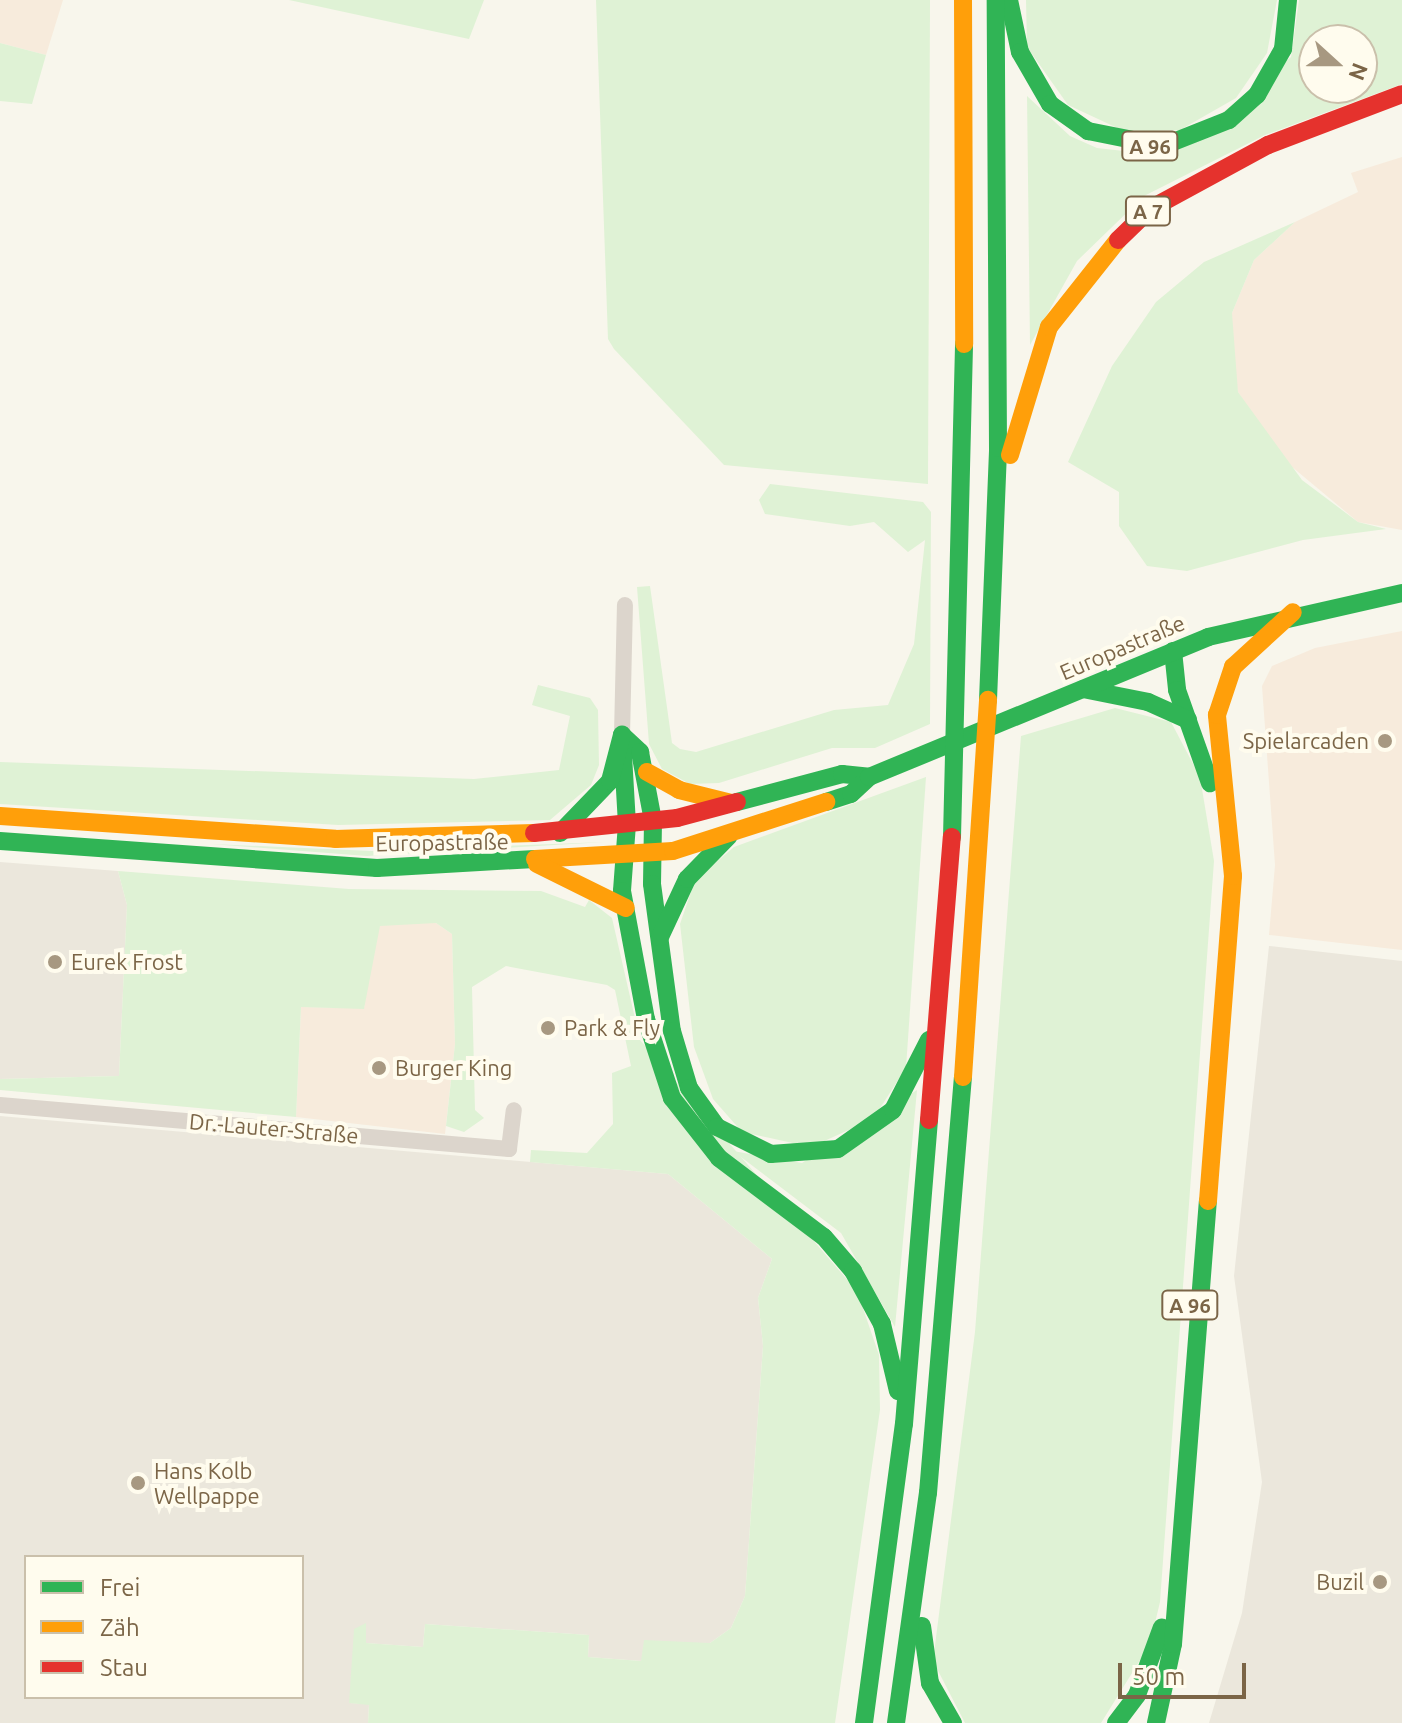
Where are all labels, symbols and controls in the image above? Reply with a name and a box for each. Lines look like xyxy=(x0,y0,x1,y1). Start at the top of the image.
north arrow xyxy=(1298,24,1378,104)
text: N xyxy=(1344,60,1374,84)
road number: A 96 xyxy=(1120,130,1180,162)
road number: A 7 xyxy=(1124,195,1172,227)
street label: Europastraße xyxy=(1055,609,1189,685)
place label: Spielarcaden xyxy=(1243,728,1369,754)
marker: Spielarcaden xyxy=(1376,732,1394,750)
street label: Europastraße xyxy=(375,828,509,856)
place label: Eurek Frost xyxy=(71,949,183,975)
marker: Eurek Frost xyxy=(46,953,64,971)
place label: Park & Fly xyxy=(564,1015,660,1041)
marker: Park & Fly xyxy=(539,1019,557,1037)
place label: Burger King xyxy=(395,1055,512,1081)
marker: Burger King xyxy=(370,1059,388,1077)
street label: Dr.-Lauter-Straße xyxy=(188,1107,360,1149)
road number: A 96 xyxy=(1160,1289,1220,1321)
place label: Hans Kolb Wellpappe xyxy=(154,1457,260,1508)
marker: Hans Kolb Wellpappe xyxy=(129,1474,147,1492)
legend xyxy=(24,1555,304,1699)
place label: Buzil xyxy=(1316,1569,1364,1595)
marker: Buzil xyxy=(1371,1573,1389,1591)
text: Frei xyxy=(100,1574,140,1601)
text: Zäh xyxy=(100,1614,140,1641)
scale bar xyxy=(1122,1647,1250,1697)
text: Stau xyxy=(100,1654,148,1681)
text: 50 m xyxy=(1132,1663,1185,1690)

